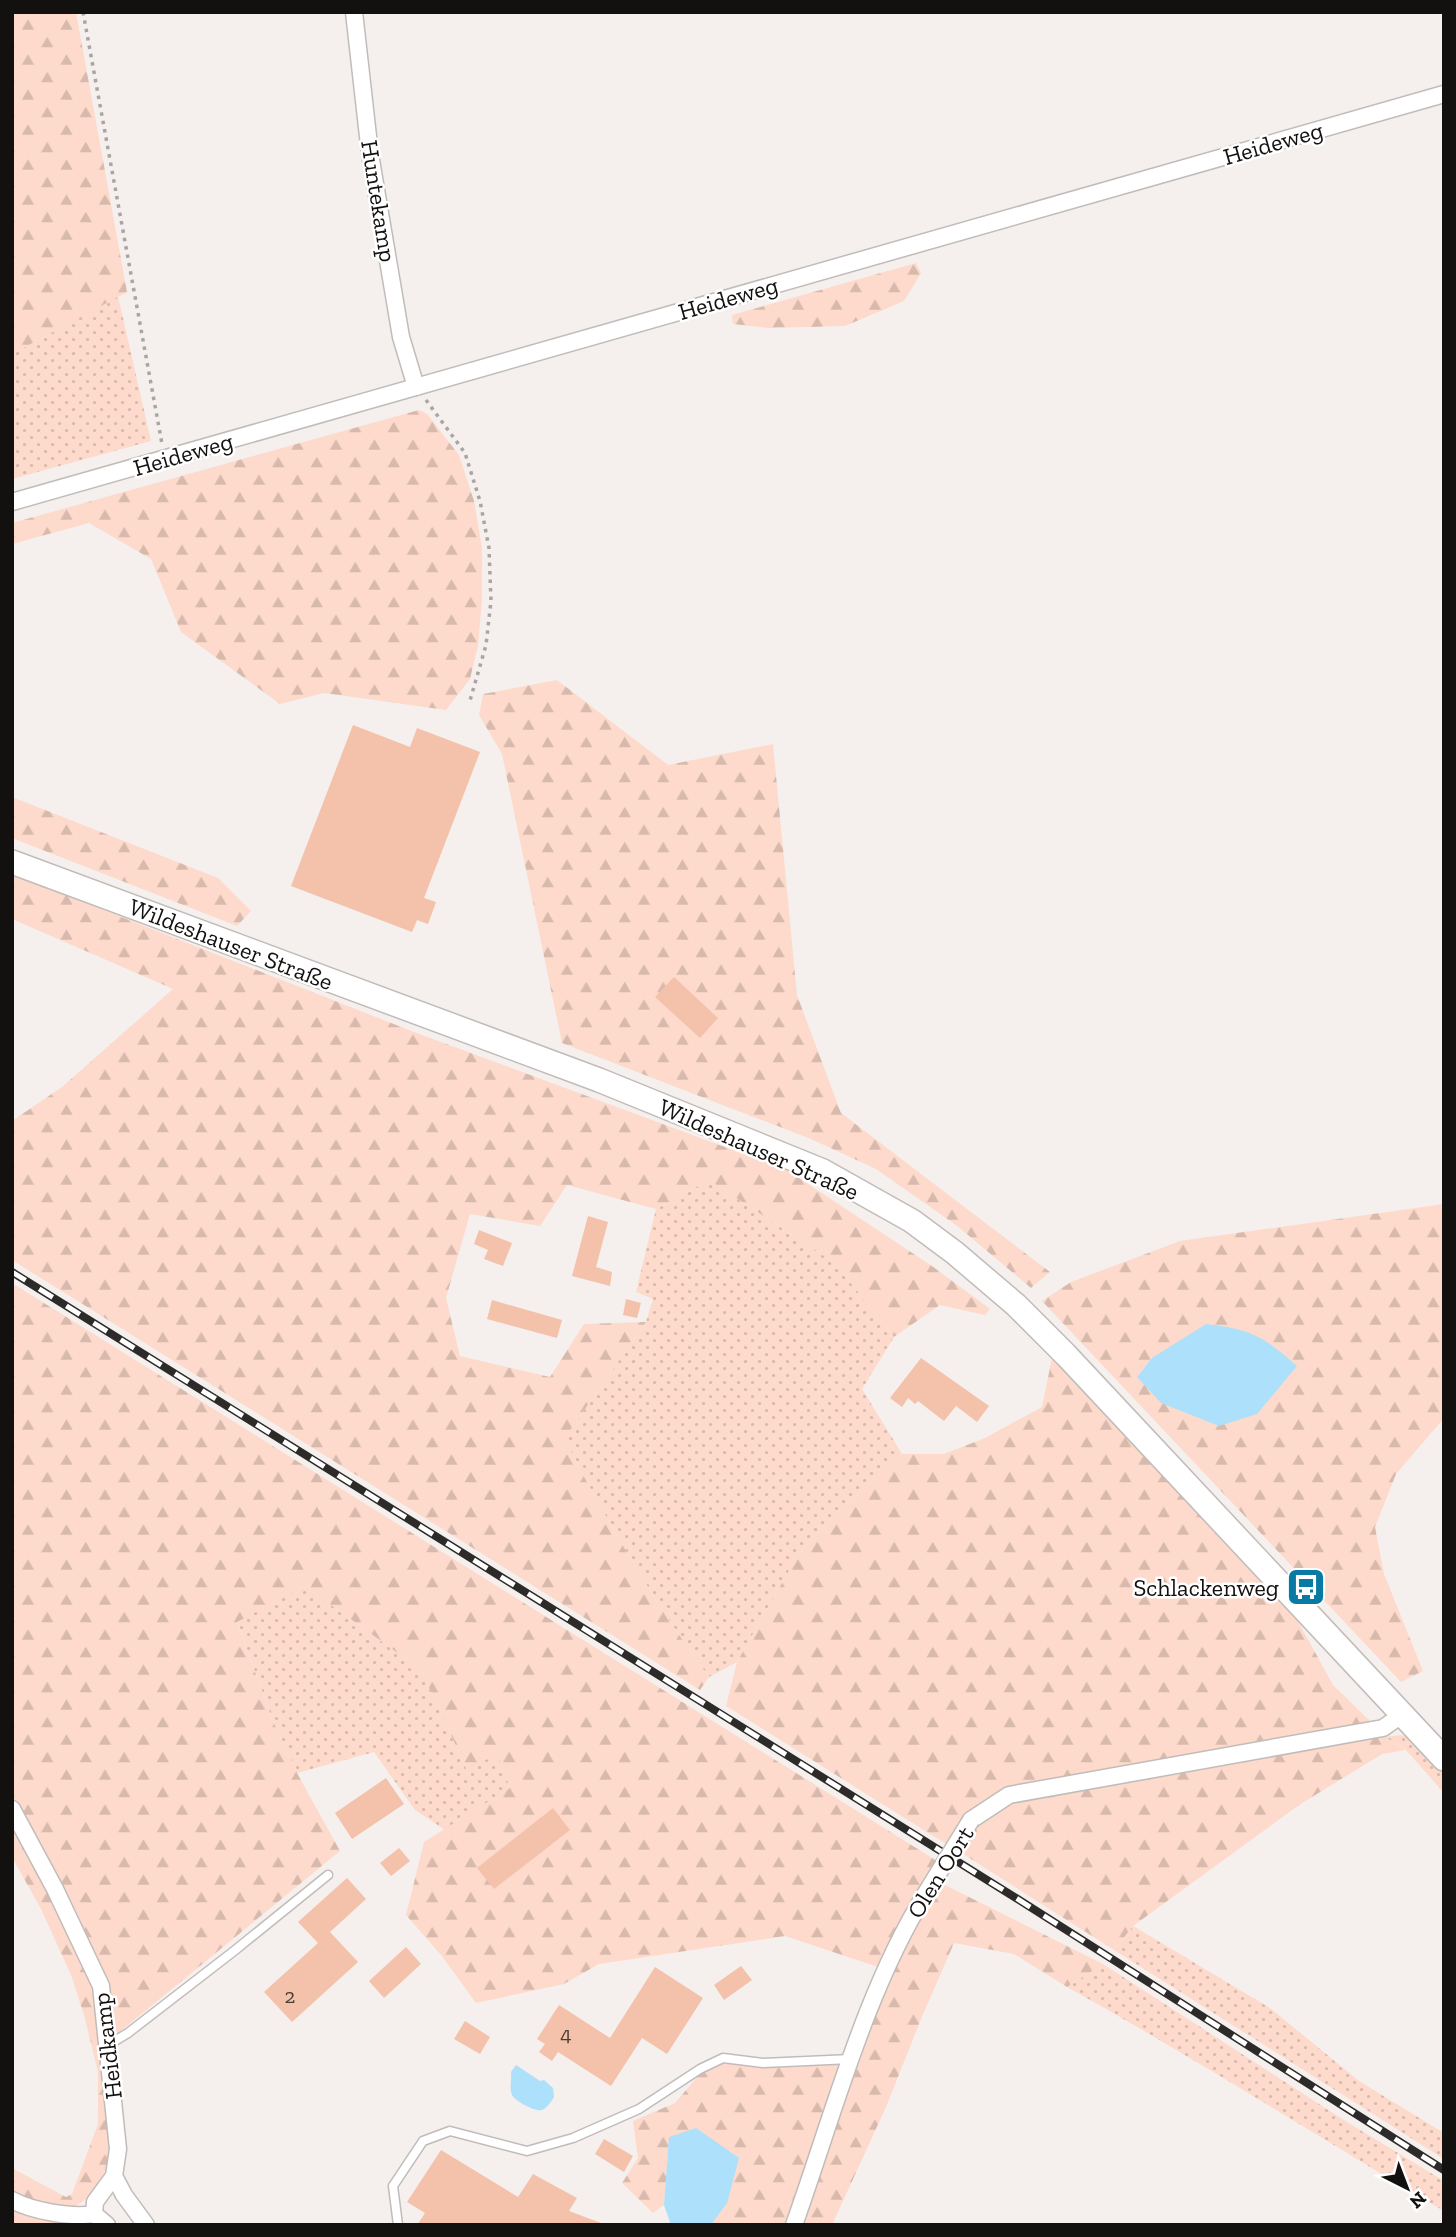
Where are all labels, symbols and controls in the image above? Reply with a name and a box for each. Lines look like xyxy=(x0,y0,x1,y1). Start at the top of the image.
street label: Heideweg xyxy=(1220,115,1326,171)
street label: Huntekamp xyxy=(355,138,403,264)
street label: Heideweg xyxy=(675,270,781,326)
street label: Heideweg xyxy=(130,426,236,482)
street label: Wildeshauser Straße xyxy=(125,892,337,996)
street label: Wildeshauser Straße xyxy=(655,1092,863,1206)
bus stop icon: Schlackenweg xyxy=(1285,1566,1327,1608)
place label: Schlackenweg xyxy=(1133,1573,1279,1602)
street label: Olen Oort xyxy=(900,1821,980,1923)
house number: 2 xyxy=(285,1983,295,2008)
street label: Heidkamp xyxy=(86,1991,128,2101)
house number: 4 xyxy=(560,2021,572,2046)
north arrow xyxy=(1372,2153,1442,2223)
text: N xyxy=(1405,2187,1431,2214)

